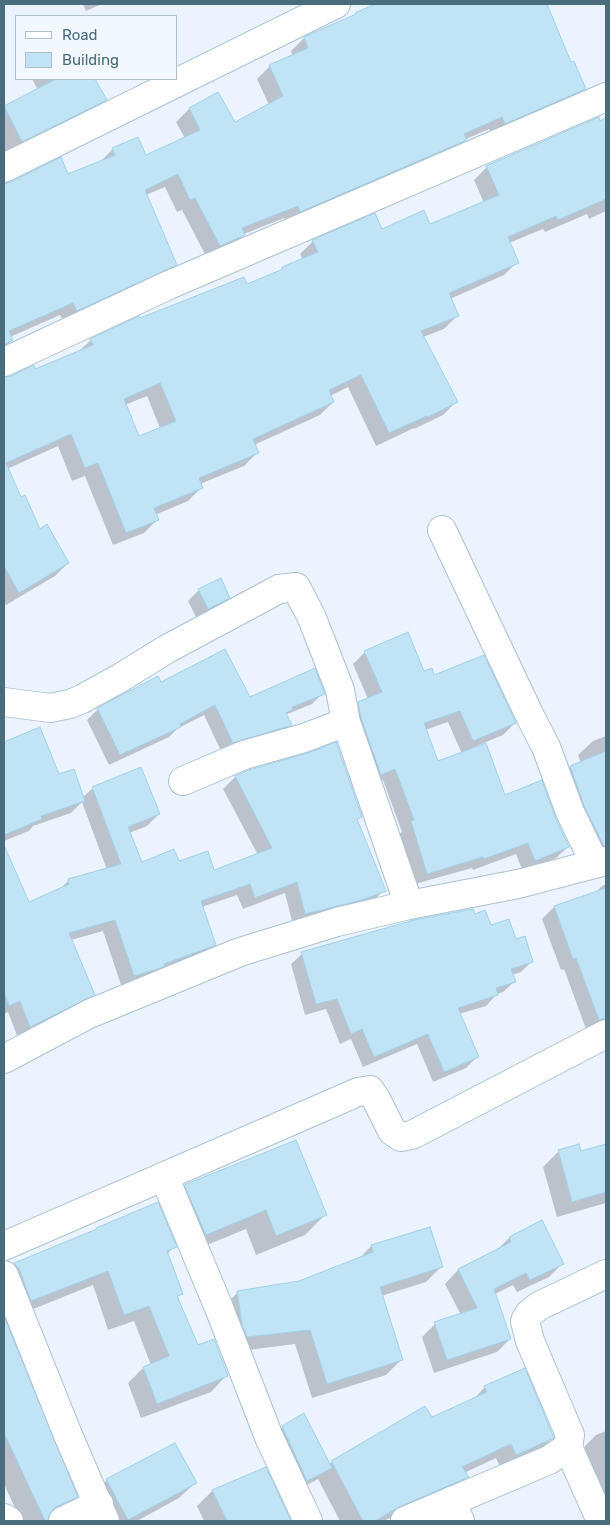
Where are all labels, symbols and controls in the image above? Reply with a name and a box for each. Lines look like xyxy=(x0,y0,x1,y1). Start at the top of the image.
legend xyxy=(15,15,178,80)
text: Road xyxy=(62,26,98,44)
text: Building xyxy=(62,51,119,69)

